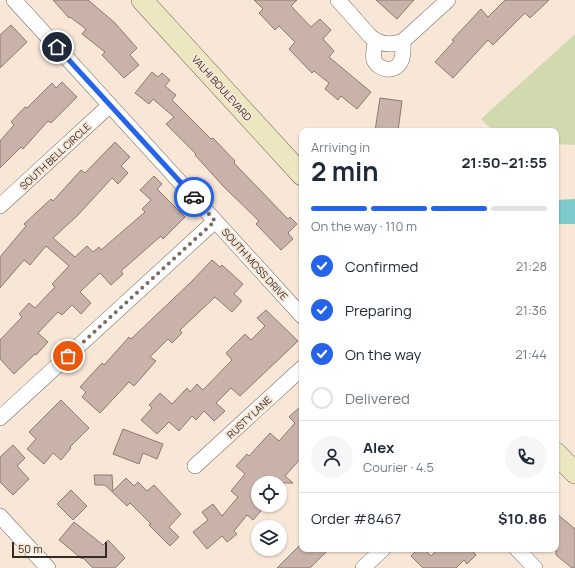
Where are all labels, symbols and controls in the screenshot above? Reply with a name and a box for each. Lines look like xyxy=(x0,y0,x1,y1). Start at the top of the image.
pin xyxy=(40,30,74,64)
icon: home xyxy=(46,36,68,58)
street label: VALHI BOULEVARD xyxy=(189,52,255,124)
street label: SOUTH BELL CIRCLE xyxy=(16,119,94,193)
text: Arriving in xyxy=(311,138,370,156)
text: 21:50–21:55 xyxy=(461,152,547,173)
text: 2 min xyxy=(311,153,379,189)
courier xyxy=(174,177,214,217)
icon: car xyxy=(183,186,205,208)
text: On the way · 110 m xyxy=(311,217,417,235)
street label: SOUTH MOSS DRIVE xyxy=(219,225,291,303)
icon: check xyxy=(311,255,333,277)
text: Confirmed xyxy=(345,256,418,277)
text: 21:28 xyxy=(516,257,547,275)
icon: check xyxy=(311,299,333,321)
text: Preparing xyxy=(345,300,412,321)
text: 21:36 xyxy=(515,301,547,319)
pin xyxy=(51,339,85,373)
icon: check xyxy=(311,343,333,365)
text: On the way xyxy=(345,344,421,365)
icon: bag xyxy=(57,345,79,367)
text: 21:44 xyxy=(515,345,547,363)
text: Delivered xyxy=(345,388,410,409)
street label: RUSTY LANE xyxy=(224,392,275,441)
button: person xyxy=(311,436,353,478)
button: phone xyxy=(505,436,547,478)
text: Alex xyxy=(363,437,394,458)
text: Courier · 4.5 xyxy=(363,458,434,476)
map controls xyxy=(251,476,287,556)
button: locate xyxy=(251,476,287,512)
text: Order #8467 xyxy=(311,508,401,529)
text: $10.86 xyxy=(498,508,547,529)
button: layers xyxy=(251,520,287,556)
scale bar xyxy=(12,540,107,559)
text: 50 m xyxy=(18,541,43,556)

